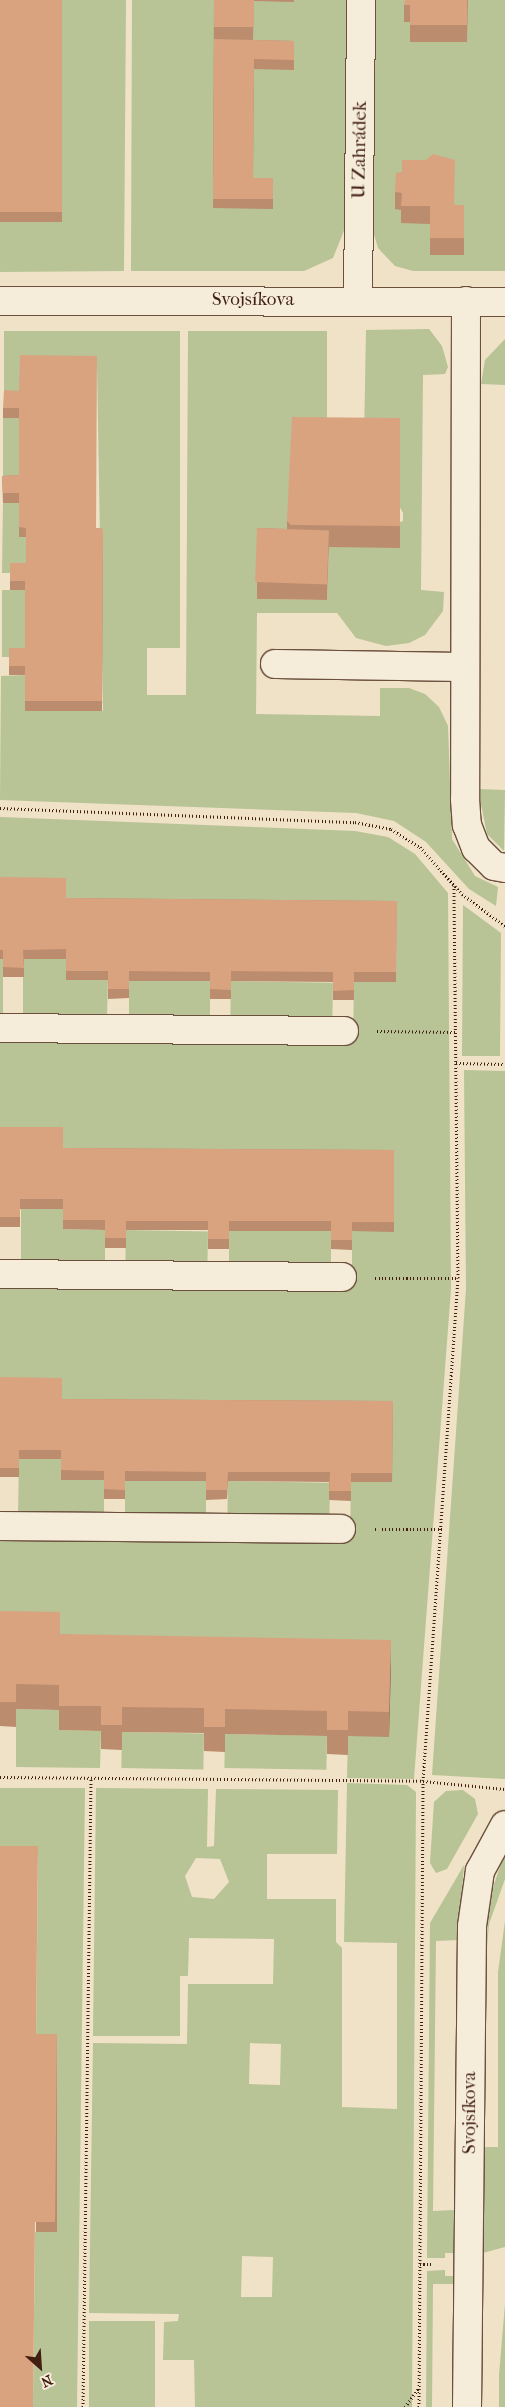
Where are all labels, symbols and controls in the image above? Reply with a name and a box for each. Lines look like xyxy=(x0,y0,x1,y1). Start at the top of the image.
street label: U Zahrádek xyxy=(348,101,372,199)
street label: Svojsíkova xyxy=(212,289,294,311)
street label: Svojsíkova xyxy=(459,2072,481,2154)
north arrow xyxy=(15,2342,65,2392)
text: N xyxy=(38,2371,55,2391)

